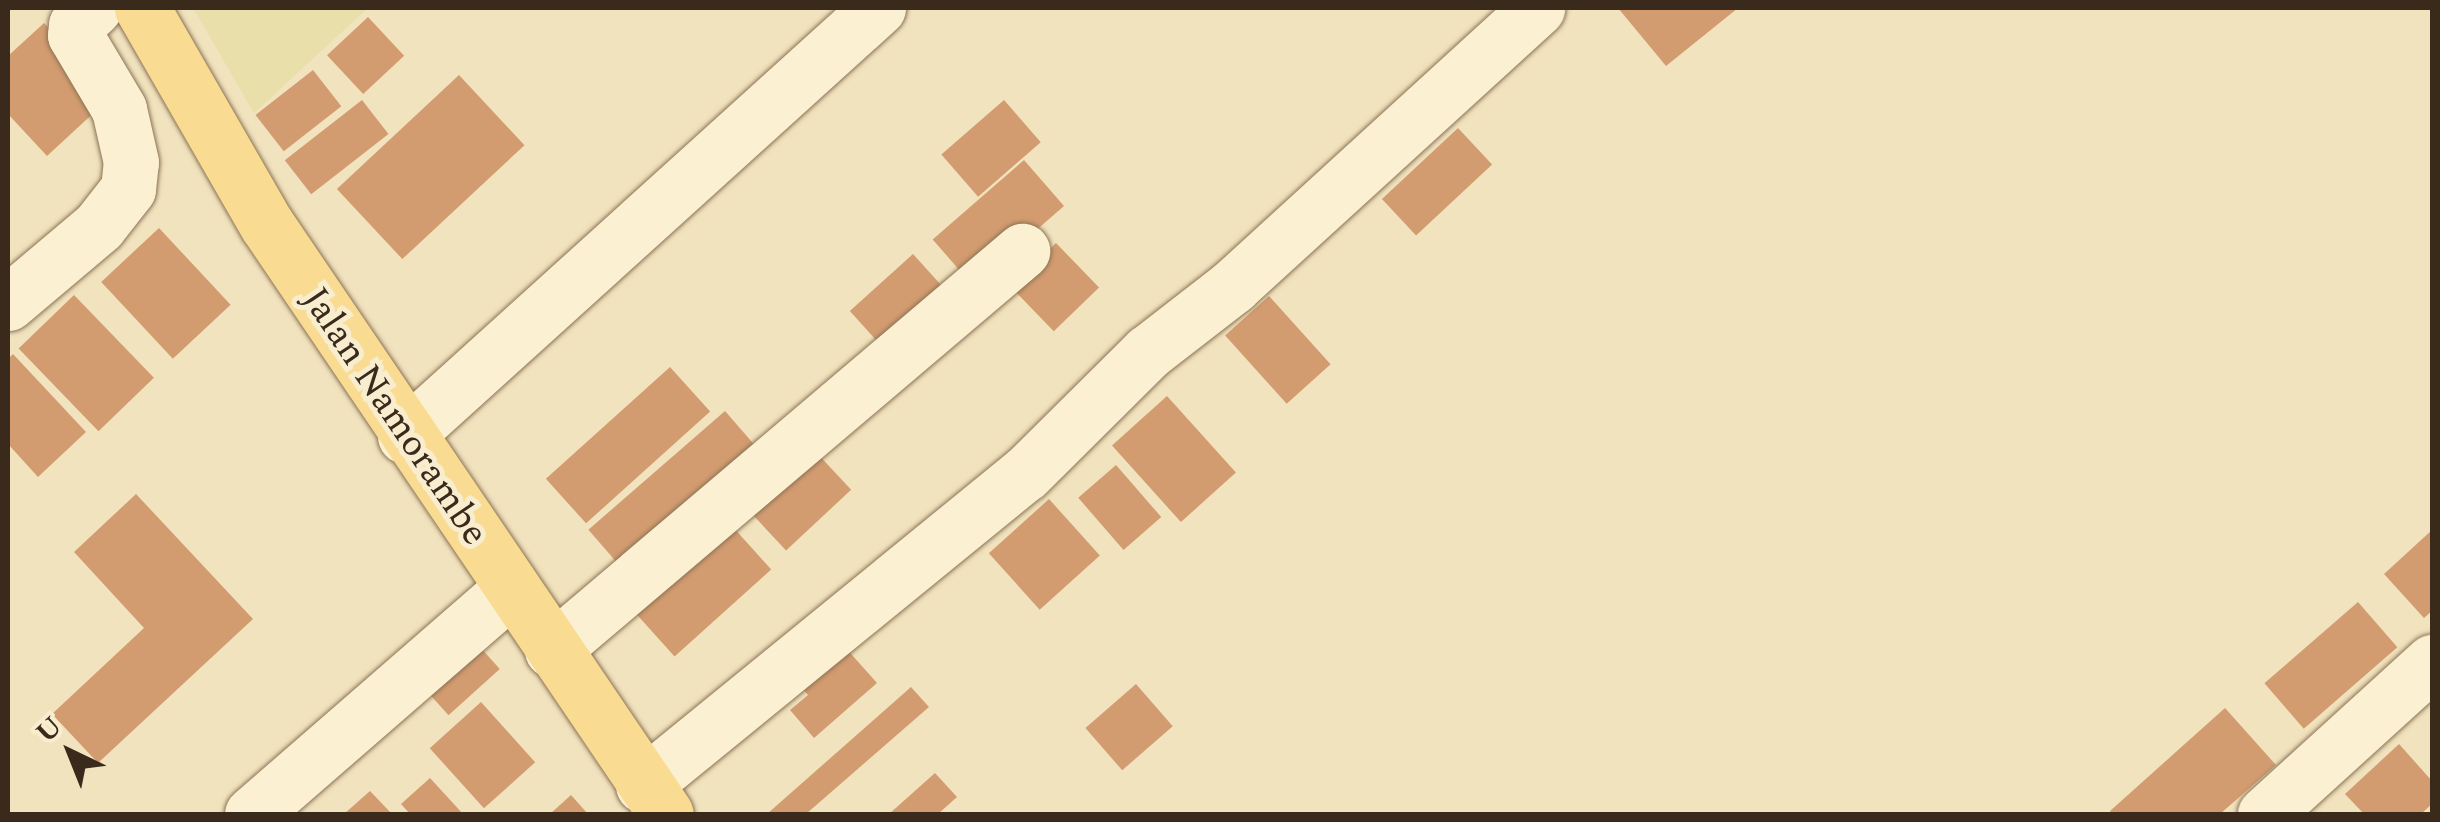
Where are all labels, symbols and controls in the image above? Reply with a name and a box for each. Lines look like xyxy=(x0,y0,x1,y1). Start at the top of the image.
street label: Jalan Namorambe xyxy=(291,279,497,555)
north arrow xyxy=(20,702,120,802)
text: U xyxy=(26,706,72,753)

